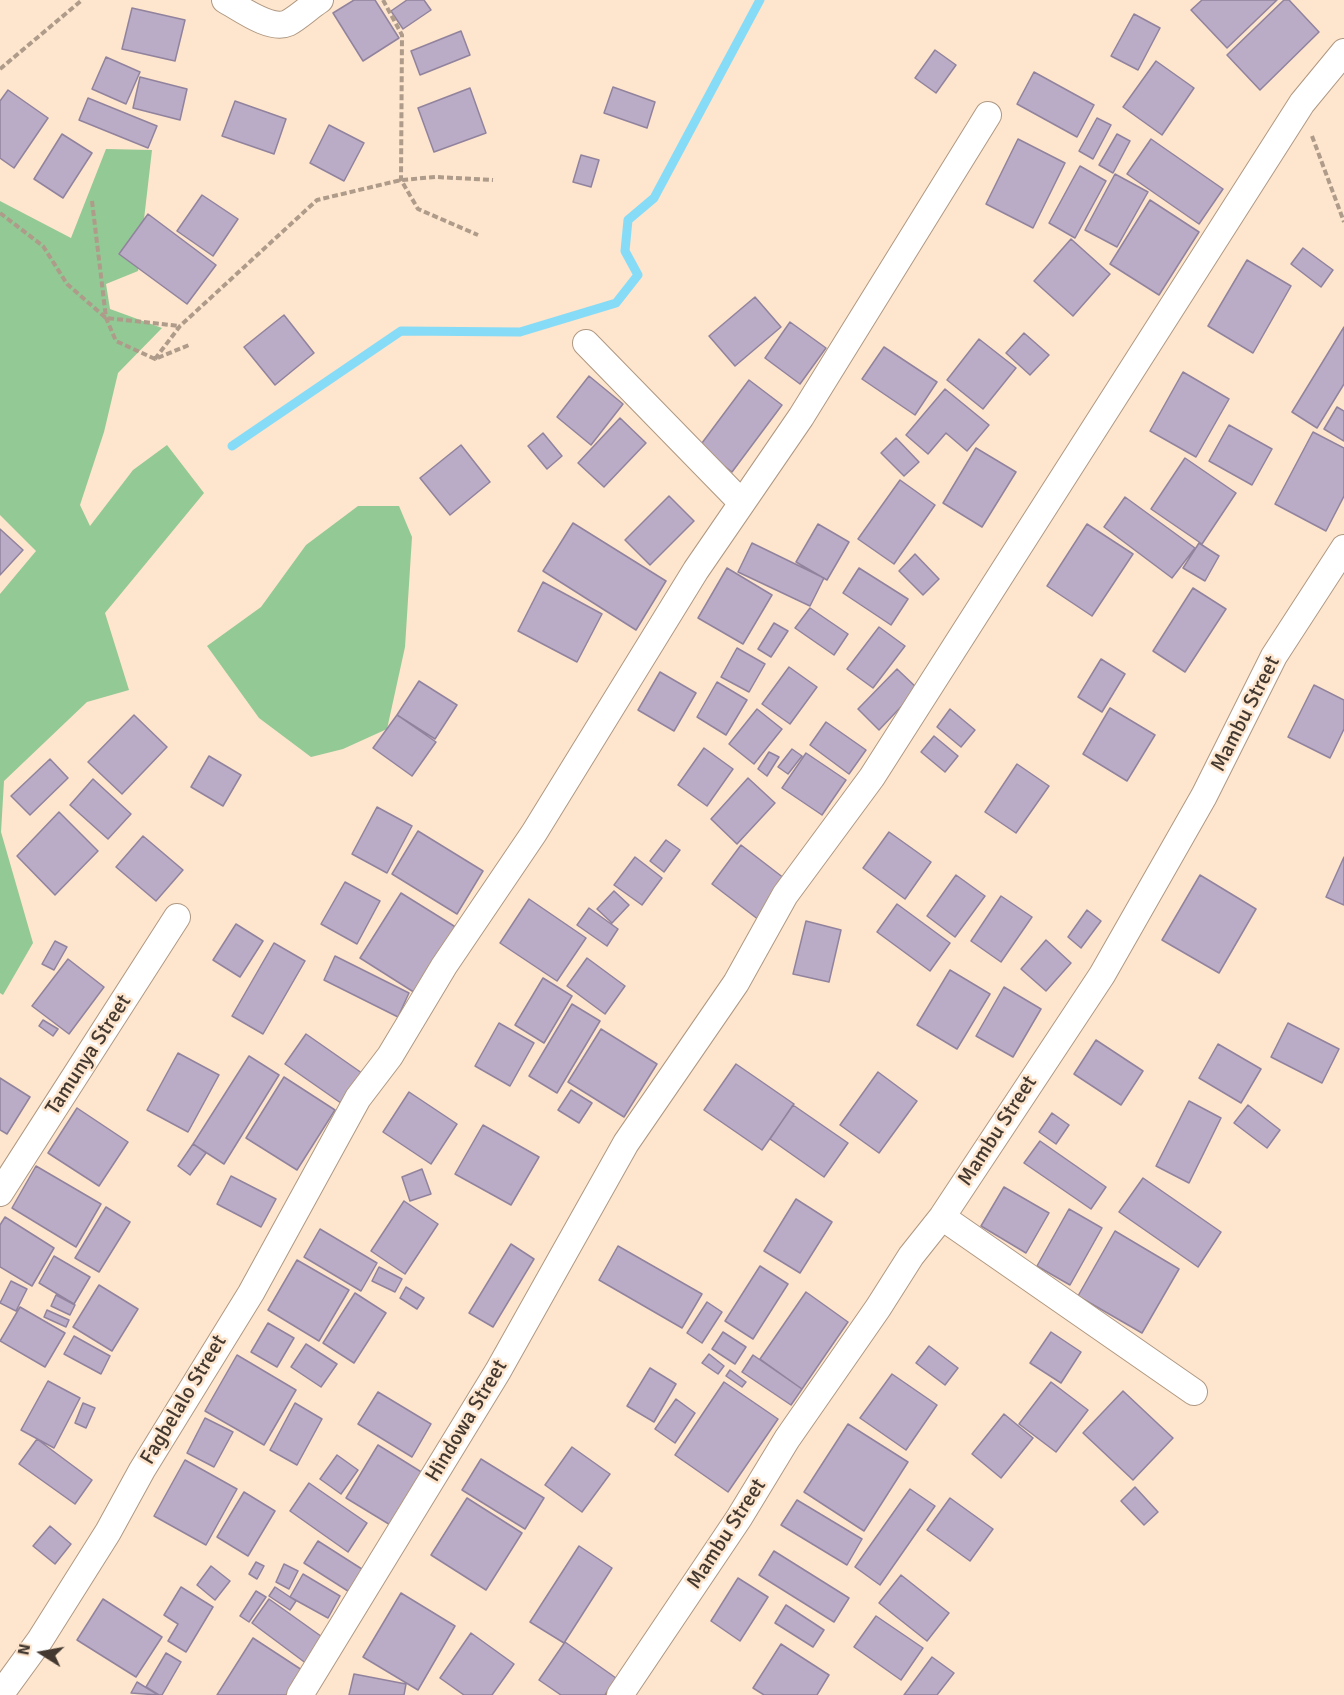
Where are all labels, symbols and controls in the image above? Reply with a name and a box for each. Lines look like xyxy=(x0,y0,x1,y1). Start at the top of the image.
street label: Mambu Street xyxy=(1206,652,1286,776)
street label: Tamunya Street xyxy=(41,990,137,1120)
street label: Mambu Street xyxy=(953,1071,1043,1191)
street label: Fagbelalo Street xyxy=(135,1331,233,1469)
street label: Hindowa Street xyxy=(421,1355,513,1487)
street label: Mambu Street xyxy=(682,1474,772,1594)
north arrow xyxy=(12,1623,72,1683)
text: N xyxy=(13,1642,35,1657)

